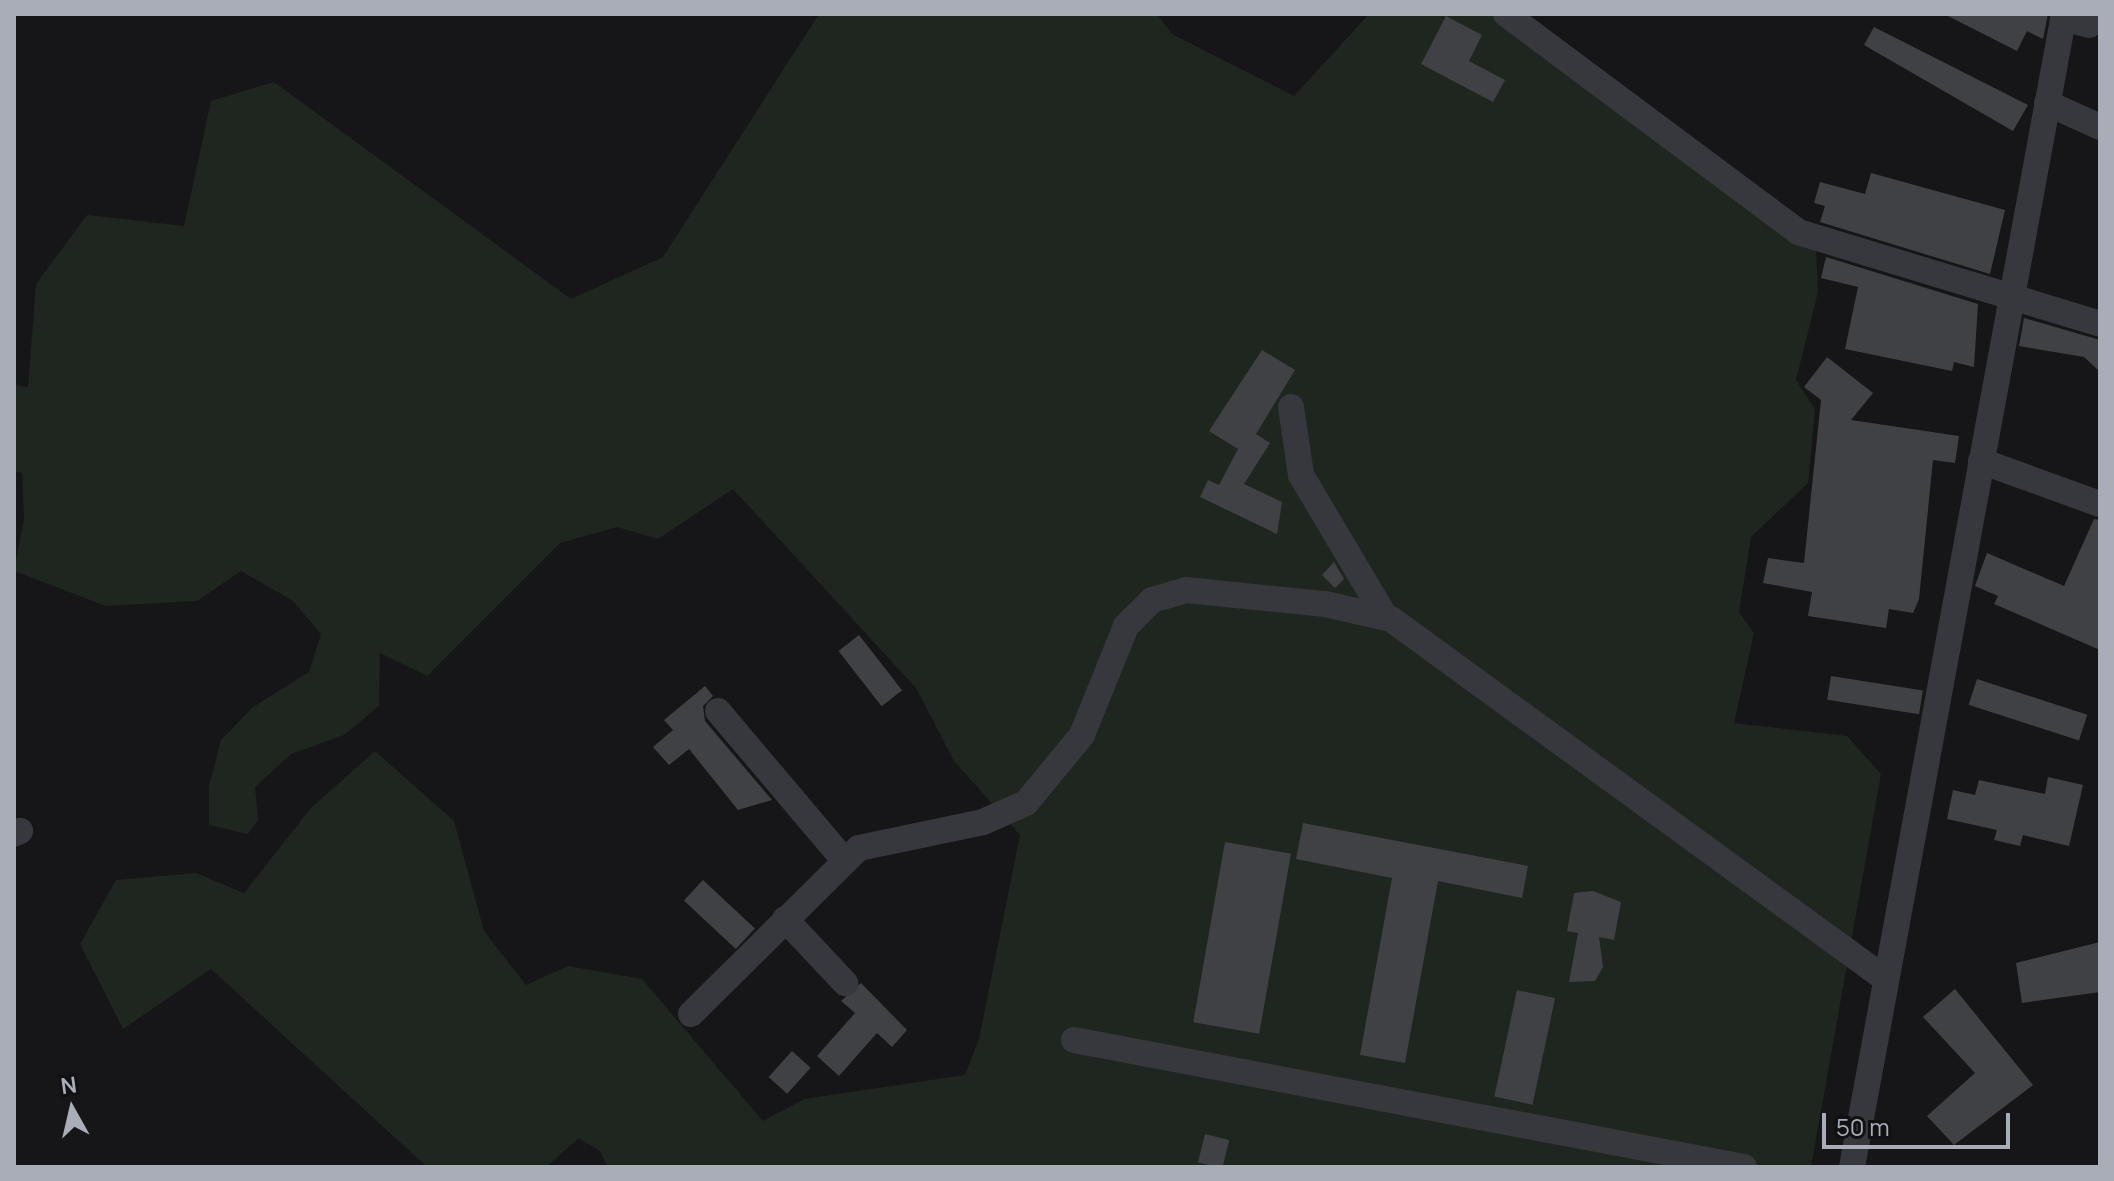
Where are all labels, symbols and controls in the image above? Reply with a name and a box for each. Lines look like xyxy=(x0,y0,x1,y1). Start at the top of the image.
north arrow xyxy=(32,1069,112,1149)
text: N xyxy=(59,1069,79,1101)
scale bar xyxy=(1826,1097,2014,1147)
text: 50 m xyxy=(1836,1110,1890,1143)

